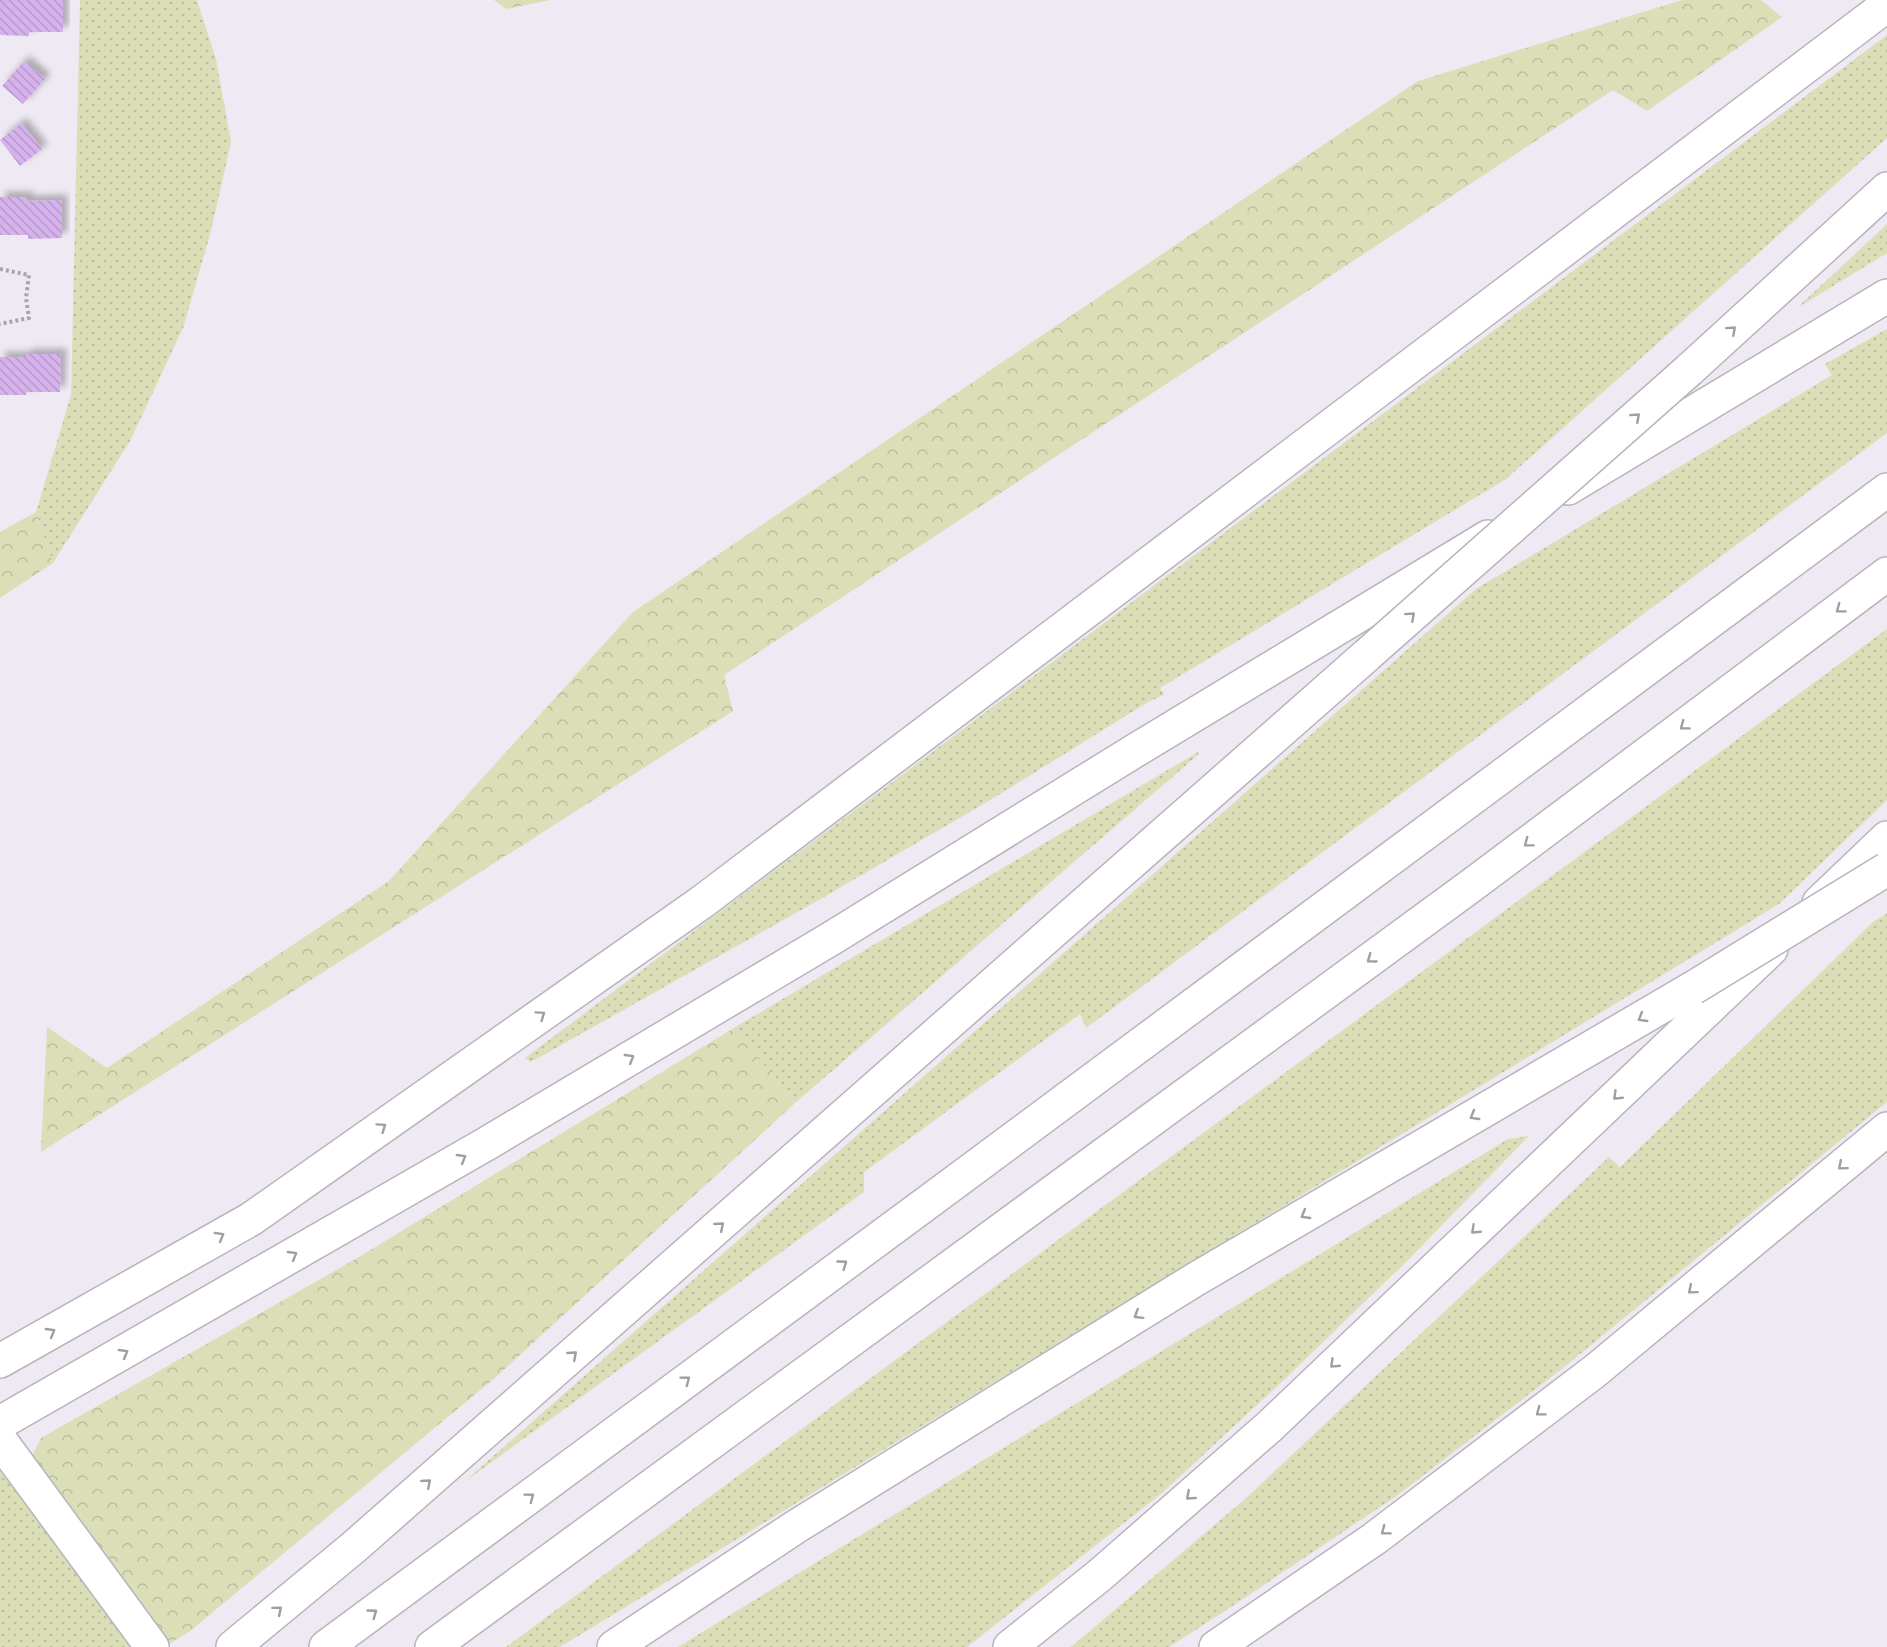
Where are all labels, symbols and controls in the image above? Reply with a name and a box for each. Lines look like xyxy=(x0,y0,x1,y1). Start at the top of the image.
one-way arrow xyxy=(1725,326,1736,337)
one-way arrow xyxy=(1629,413,1639,424)
one-way arrow xyxy=(1836,602,1847,613)
one-way arrow xyxy=(1404,612,1415,623)
one-way arrow xyxy=(1680,718,1691,729)
one-way arrow xyxy=(1523,835,1534,846)
one-way arrow xyxy=(1367,951,1378,962)
one-way arrow xyxy=(535,1011,546,1022)
one-way arrow xyxy=(1638,1011,1648,1022)
one-way arrow xyxy=(624,1054,634,1066)
one-way arrow xyxy=(1613,1088,1624,1099)
one-way arrow xyxy=(1470,1109,1480,1121)
one-way arrow xyxy=(375,1123,386,1134)
one-way arrow xyxy=(456,1154,466,1165)
one-way arrow xyxy=(1838,1159,1849,1170)
one-way arrow xyxy=(1301,1208,1311,1219)
one-way arrow xyxy=(713,1222,724,1233)
one-way arrow xyxy=(1472,1223,1482,1234)
one-way arrow xyxy=(214,1232,225,1243)
one-way arrow xyxy=(287,1251,297,1262)
one-way arrow xyxy=(837,1261,848,1272)
one-way arrow xyxy=(1688,1283,1699,1294)
one-way arrow xyxy=(1134,1307,1144,1319)
one-way arrow xyxy=(45,1328,55,1339)
one-way arrow xyxy=(118,1348,128,1360)
one-way arrow xyxy=(566,1351,577,1362)
one-way arrow xyxy=(1330,1357,1341,1368)
one-way arrow xyxy=(680,1377,691,1388)
one-way arrow xyxy=(1536,1405,1547,1416)
one-way arrow xyxy=(420,1479,431,1490)
one-way arrow xyxy=(1186,1489,1197,1500)
one-way arrow xyxy=(523,1493,534,1504)
one-way arrow xyxy=(1380,1523,1391,1534)
one-way arrow xyxy=(271,1606,282,1617)
one-way arrow xyxy=(367,1609,378,1620)

